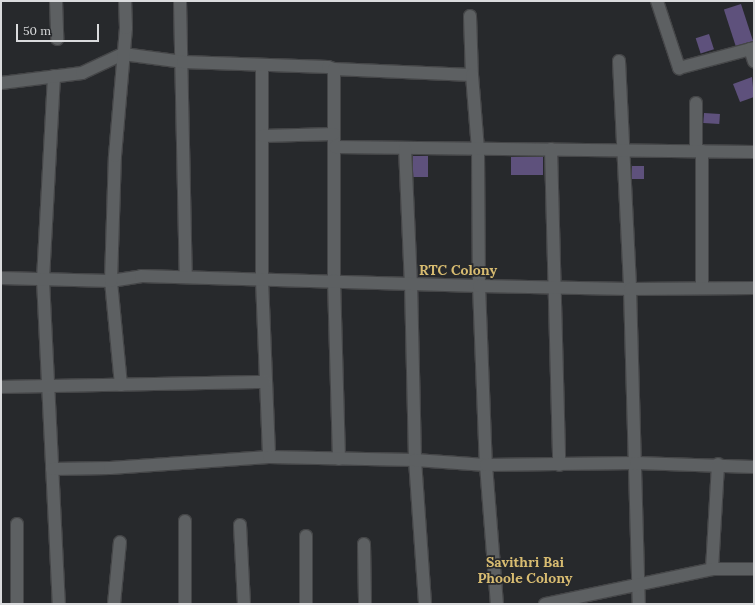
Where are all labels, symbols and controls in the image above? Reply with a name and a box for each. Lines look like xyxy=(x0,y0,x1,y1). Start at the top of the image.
scale bar xyxy=(18,16,101,42)
text: 50 m xyxy=(23,23,51,38)
district label: RTC Colony xyxy=(419,262,497,278)
district label: Savithri Bai Phoole Colony xyxy=(477,554,573,586)

